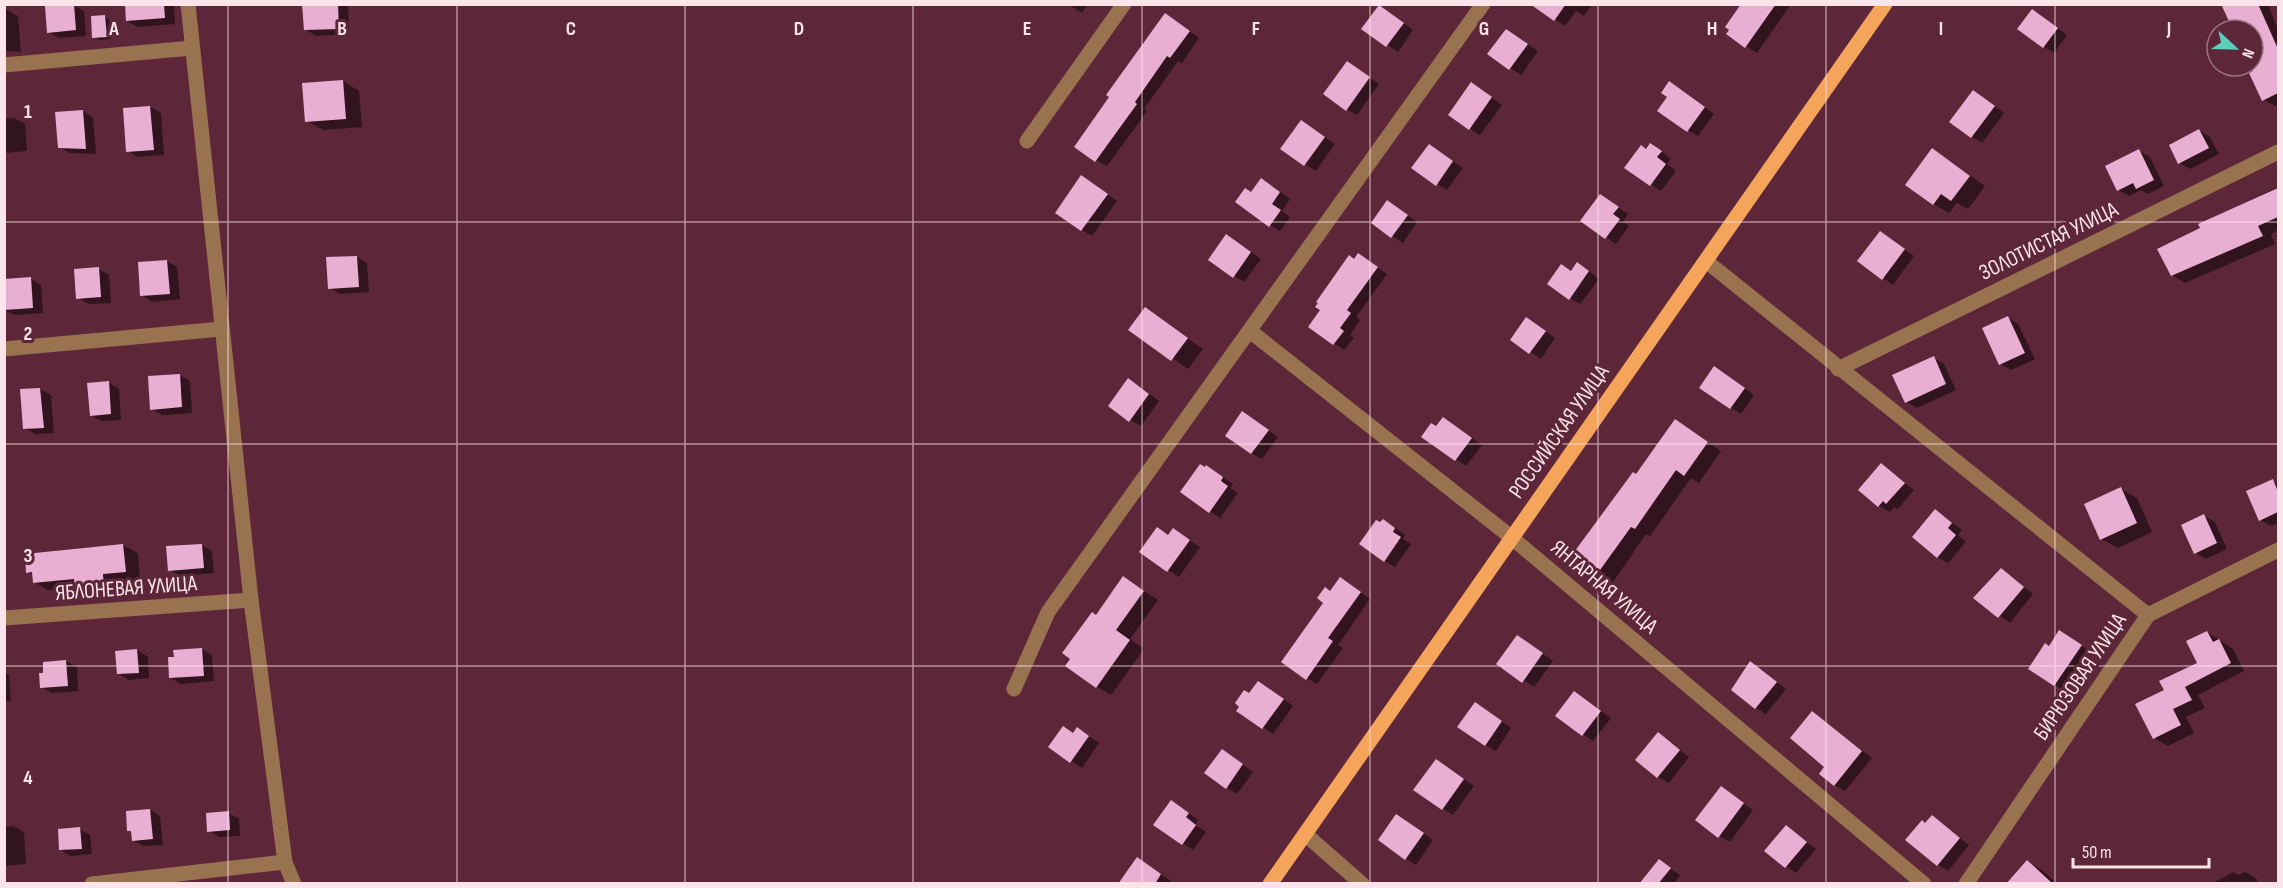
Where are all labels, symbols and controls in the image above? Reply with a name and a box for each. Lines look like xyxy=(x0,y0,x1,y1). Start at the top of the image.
text: A xyxy=(108,17,119,41)
text: B xyxy=(337,17,347,41)
text: C xyxy=(566,17,576,41)
text: D xyxy=(794,17,804,41)
text: E xyxy=(1023,17,1031,41)
text: F xyxy=(1252,17,1260,41)
text: G xyxy=(1479,17,1489,41)
text: H xyxy=(1707,17,1717,41)
text: I xyxy=(1939,17,1943,41)
text: J xyxy=(2166,17,2171,41)
north arrow xyxy=(2205,18,2265,78)
text: N xyxy=(2237,46,2258,61)
text: 1 xyxy=(24,100,32,124)
street label: ЗОЛОТИСТАЯ УЛИЦА xyxy=(1975,196,2123,287)
text: 2 xyxy=(24,322,32,346)
street label: РОССИЙСКАЯ УЛИЦА xyxy=(1503,359,1616,504)
street label: ЯНТАРНАЯ УЛИЦА xyxy=(1545,534,1664,640)
text: 3 xyxy=(24,544,33,568)
street label: ЯБЛОНЕВАЯ УЛИЦА xyxy=(54,570,198,607)
street label: БИРЮЗОВАЯ УЛИЦА xyxy=(2028,608,2133,746)
text: 4 xyxy=(23,766,33,790)
scale bar xyxy=(2073,831,2210,869)
text: 50 m xyxy=(2082,842,2112,863)

